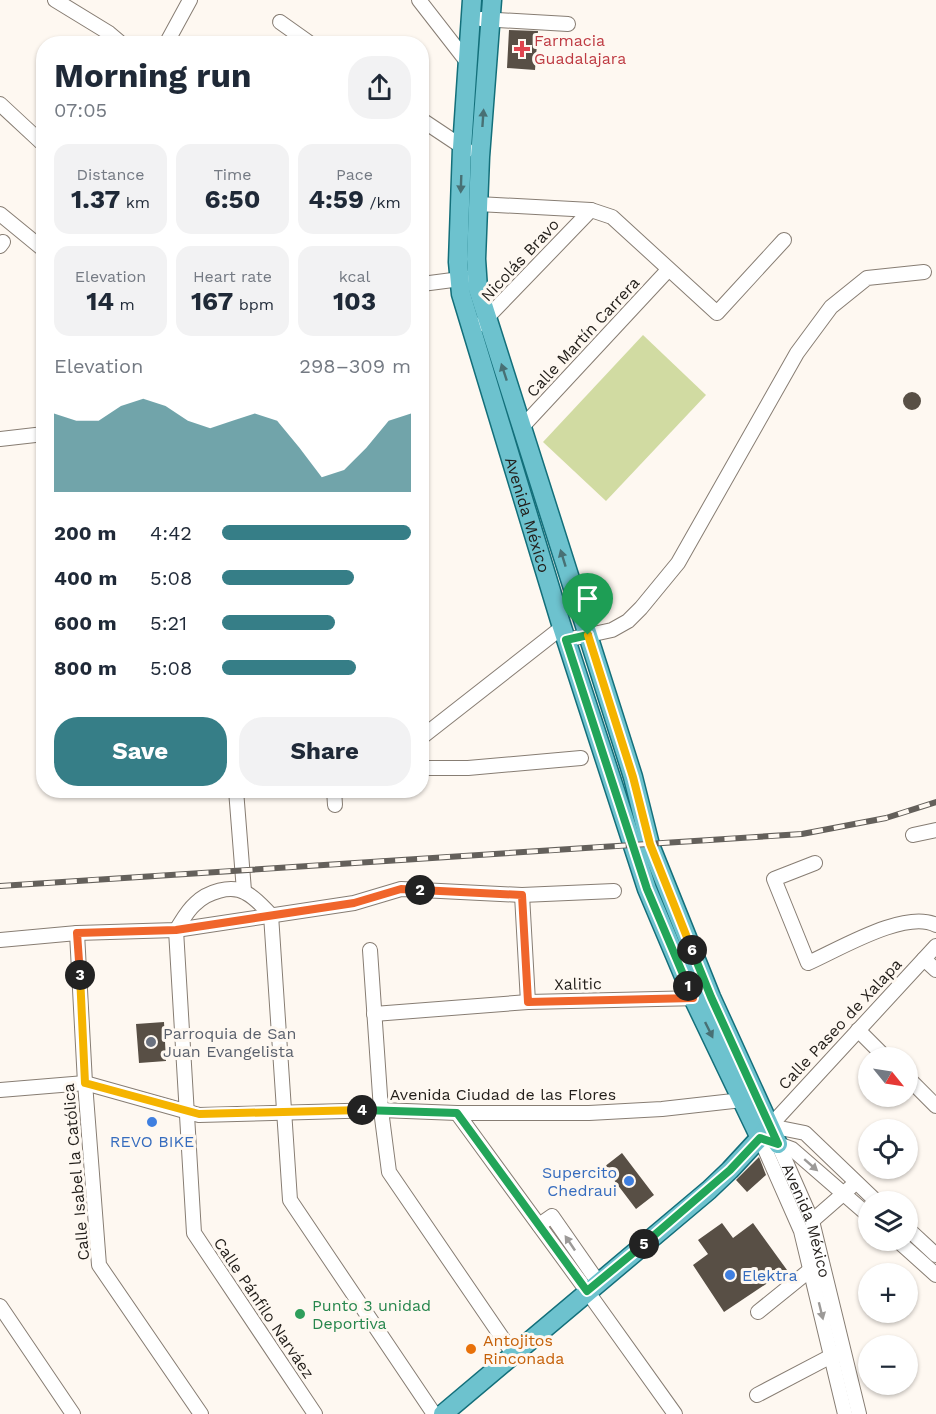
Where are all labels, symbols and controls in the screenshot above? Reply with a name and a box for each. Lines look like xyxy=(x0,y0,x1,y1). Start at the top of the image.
place label: Farmacia Guadalajara xyxy=(534,31,626,68)
marker: Farmacia Guadalajara xyxy=(515,42,529,56)
text: Morning run xyxy=(54,56,251,95)
button: share xyxy=(348,56,411,119)
text: 07:05 xyxy=(54,98,107,122)
one-way arrow xyxy=(478,109,488,128)
text: Distance xyxy=(76,165,145,184)
text: Time xyxy=(213,165,252,184)
text: Pace xyxy=(336,165,373,184)
one-way arrow xyxy=(456,175,465,194)
text: 1.37 xyxy=(71,184,120,214)
text: 6:50 xyxy=(205,184,260,214)
text: 4:59 xyxy=(308,184,364,214)
text: km xyxy=(120,193,150,212)
text: /km xyxy=(364,193,401,212)
street label: Nicolás Bravo xyxy=(477,215,563,305)
text: Elevation xyxy=(75,267,146,286)
text: Heart rate xyxy=(193,267,272,286)
text: kcal xyxy=(339,267,370,286)
street label: Calle Martín Carrera xyxy=(523,273,643,401)
text: 14 xyxy=(86,286,114,316)
text: 167 xyxy=(191,286,233,316)
text: 103 xyxy=(333,286,376,316)
text: m xyxy=(114,295,135,314)
text: bpm xyxy=(233,295,274,314)
text: Elevation xyxy=(54,354,143,378)
text: 298–309 m xyxy=(299,354,411,378)
one-way arrow xyxy=(499,363,508,381)
street label: Avenida México xyxy=(501,454,554,575)
text: 200 m xyxy=(54,521,116,545)
text: 4:42 xyxy=(150,521,192,545)
one-way arrow xyxy=(558,549,567,567)
text: 400 m xyxy=(54,566,117,590)
text: 5:08 xyxy=(150,566,192,590)
pin xyxy=(562,573,613,635)
icon: arrive xyxy=(571,582,604,615)
text: 600 m xyxy=(54,611,117,635)
text: 5:21 xyxy=(150,611,187,635)
text: 800 m xyxy=(54,656,117,680)
text: 5:08 xyxy=(150,656,192,680)
button: Save xyxy=(54,717,227,786)
button: Share xyxy=(239,717,411,786)
pin: 2 xyxy=(405,875,435,905)
text: 2 xyxy=(415,880,425,899)
pin: 6 xyxy=(677,935,707,965)
text: 6 xyxy=(687,940,697,959)
street label: Calle Paseo de Xalapa xyxy=(774,955,906,1093)
pin: 3 xyxy=(65,960,95,990)
text: 3 xyxy=(75,965,85,984)
pin: 1 xyxy=(673,971,703,1001)
street label: Xalitic xyxy=(554,974,602,994)
text: 1 xyxy=(685,976,691,995)
one-way arrow xyxy=(705,1022,714,1039)
place label: Parroquia de San Juan Evangelista xyxy=(163,1024,296,1061)
marker: Parroquia de San Juan Evangelista xyxy=(144,1035,158,1049)
north arrow xyxy=(858,1047,918,1107)
map controls xyxy=(858,1047,918,1395)
street label: Calle Isabel la Católica xyxy=(59,1083,93,1261)
street label: Avenida Ciudad de las Flores xyxy=(390,1085,616,1104)
pin: 4 xyxy=(347,1095,377,1125)
text: 4 xyxy=(357,1100,367,1119)
marker: REVO BIKE xyxy=(145,1115,159,1129)
button: locate xyxy=(858,1119,918,1179)
place label: REVO BIKE xyxy=(110,1132,194,1151)
one-way arrow xyxy=(803,1158,819,1171)
street label: Avenida México xyxy=(778,1160,835,1279)
place label: Supercito Chedraui xyxy=(542,1163,617,1200)
marker: Supercito Chedraui xyxy=(622,1174,636,1188)
button: layers xyxy=(858,1191,918,1251)
pin: 5 xyxy=(629,1229,659,1259)
street label: Calle Pánfilo Narváez xyxy=(210,1234,318,1382)
text: 5 xyxy=(639,1234,649,1253)
one-way arrow xyxy=(564,1235,576,1251)
button: + xyxy=(858,1263,918,1323)
place label: Elektra xyxy=(742,1266,797,1285)
marker: Elektra xyxy=(723,1268,737,1282)
place label: Punto 3 unidad Deportiva xyxy=(312,1296,431,1333)
one-way arrow xyxy=(816,1302,826,1321)
marker: Punto 3 unidad Deportiva xyxy=(293,1307,307,1321)
place label: Antojitos Rinconada xyxy=(483,1331,564,1368)
button: − xyxy=(858,1335,918,1395)
marker: Antojitos Rinconada xyxy=(464,1342,478,1356)

